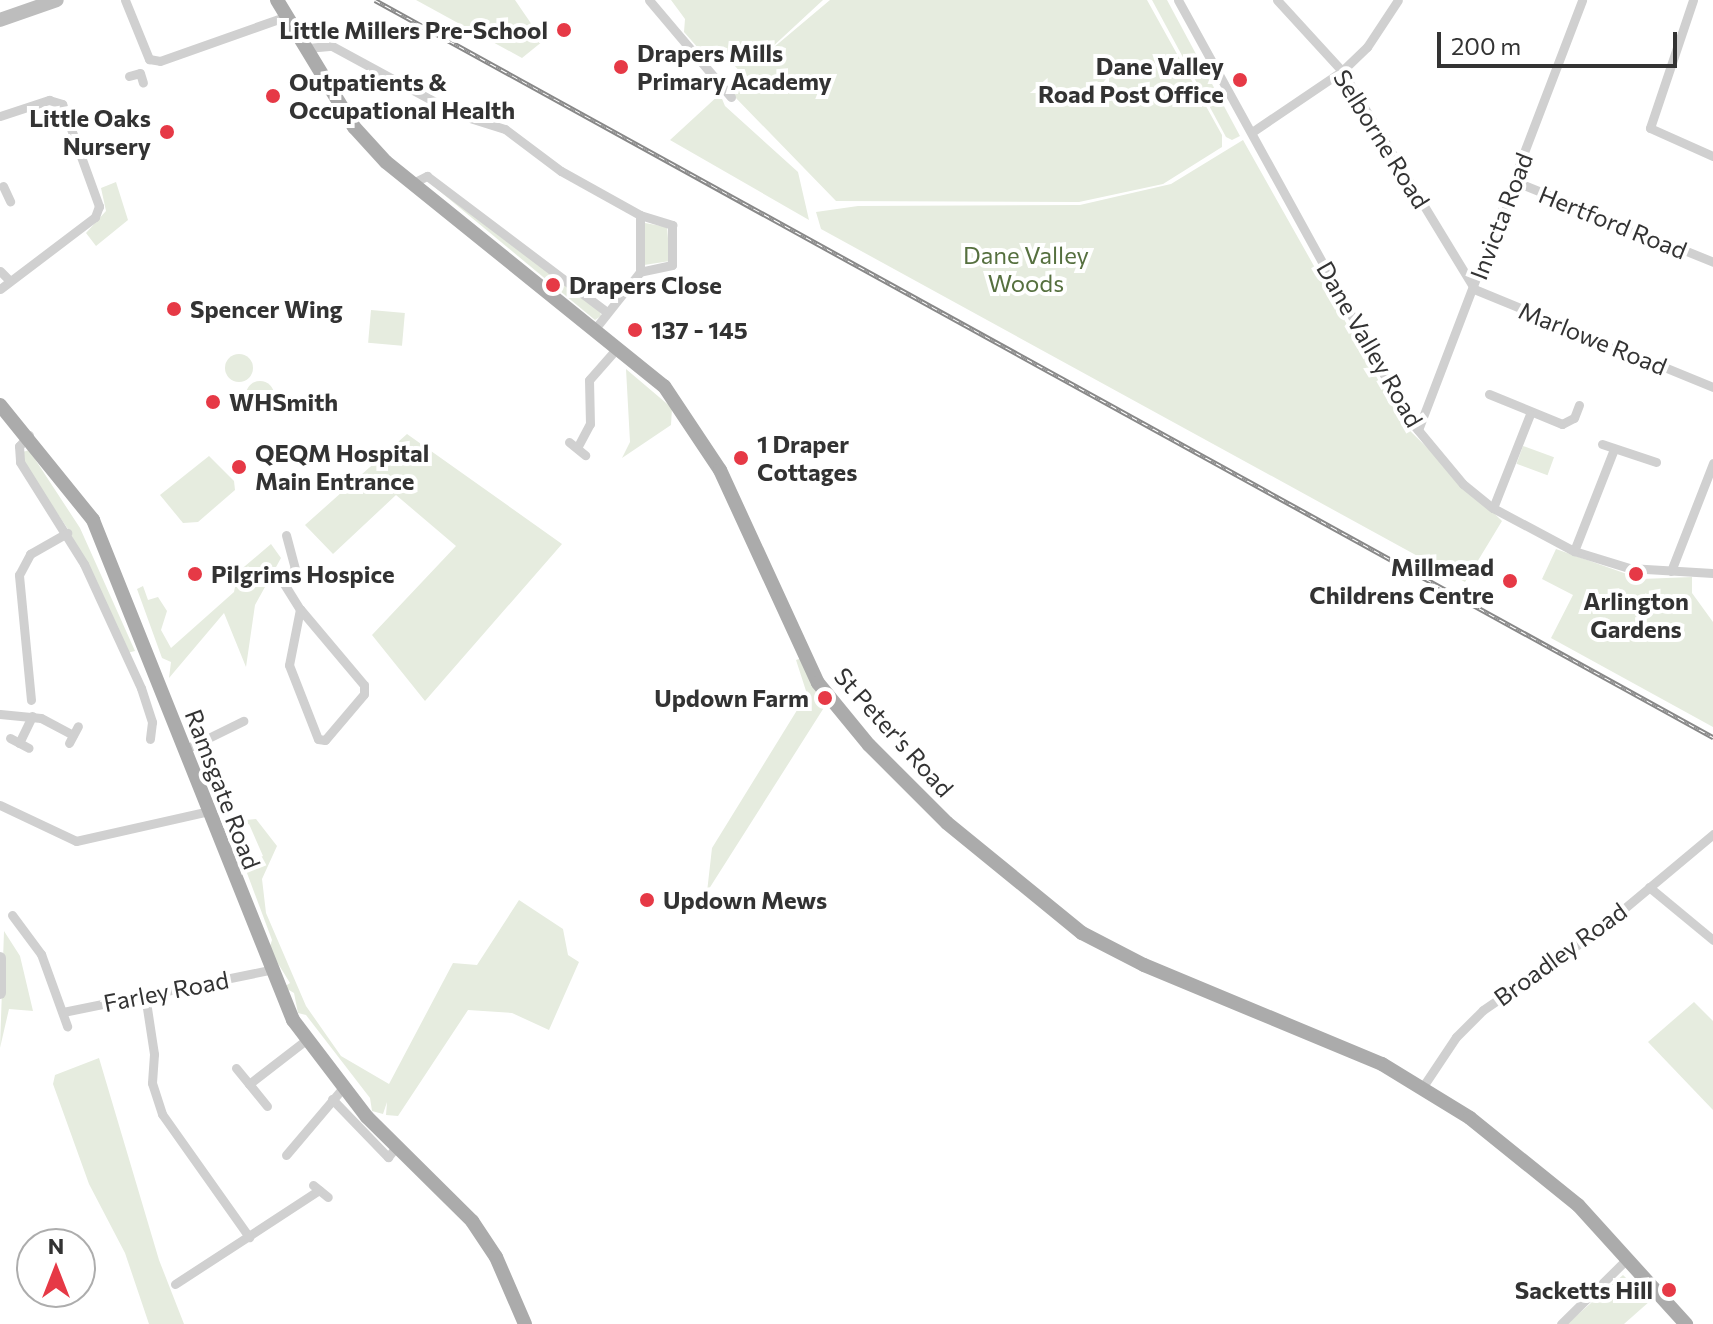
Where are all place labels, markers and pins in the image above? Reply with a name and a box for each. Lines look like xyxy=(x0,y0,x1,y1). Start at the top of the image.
place label: Little Millers Pre-School xyxy=(279,16,548,44)
marker: Little Millers Pre-School xyxy=(555,21,573,39)
place label: Drapers Mills Primary Academy xyxy=(637,39,832,95)
place label: Dane Valley Road Post Office xyxy=(1038,52,1224,108)
marker: Drapers Mills Primary Academy xyxy=(612,58,630,76)
place label: Outpatients & Occupational Health xyxy=(289,68,515,124)
marker: Dane Valley Road Post Office xyxy=(1231,71,1249,89)
marker: Outpatients & Occupational Health xyxy=(264,87,282,105)
place label: Little Oaks Nursery xyxy=(29,104,151,160)
marker: Little Oaks Nursery xyxy=(158,123,176,141)
place label: Drapers Close xyxy=(569,271,722,299)
marker: Drapers Close xyxy=(544,276,562,294)
place label: Spencer Wing xyxy=(190,295,343,323)
marker: Spencer Wing xyxy=(165,300,183,318)
place label: 137 - 145 xyxy=(651,316,748,344)
marker: 137 - 145 xyxy=(626,321,644,339)
place label: WHSmith xyxy=(229,388,338,416)
marker: WHSmith xyxy=(204,393,222,411)
place label: 1 Draper Cottages xyxy=(757,430,857,486)
place label: QEQM Hospital Main Entrance xyxy=(255,439,429,495)
marker: 1 Draper Cottages xyxy=(732,449,750,467)
marker: QEQM Hospital Main Entrance xyxy=(230,458,248,476)
place label: Millmead Childrens Centre xyxy=(1309,553,1494,609)
place label: Pilgrims Hospice xyxy=(211,560,395,588)
marker: Pilgrims Hospice xyxy=(186,565,204,583)
marker: Arlington Gardens xyxy=(1627,565,1645,583)
marker: Millmead Childrens Centre xyxy=(1501,572,1519,590)
place label: Arlington Gardens xyxy=(1583,587,1689,643)
place label: Updown Farm xyxy=(654,684,809,712)
marker: Updown Farm xyxy=(816,689,834,707)
place label: Updown Mews xyxy=(663,886,827,914)
marker: Updown Mews xyxy=(638,891,656,909)
place label: Sacketts Hill xyxy=(1515,1276,1653,1304)
marker: Sacketts Hill xyxy=(1660,1281,1678,1299)

